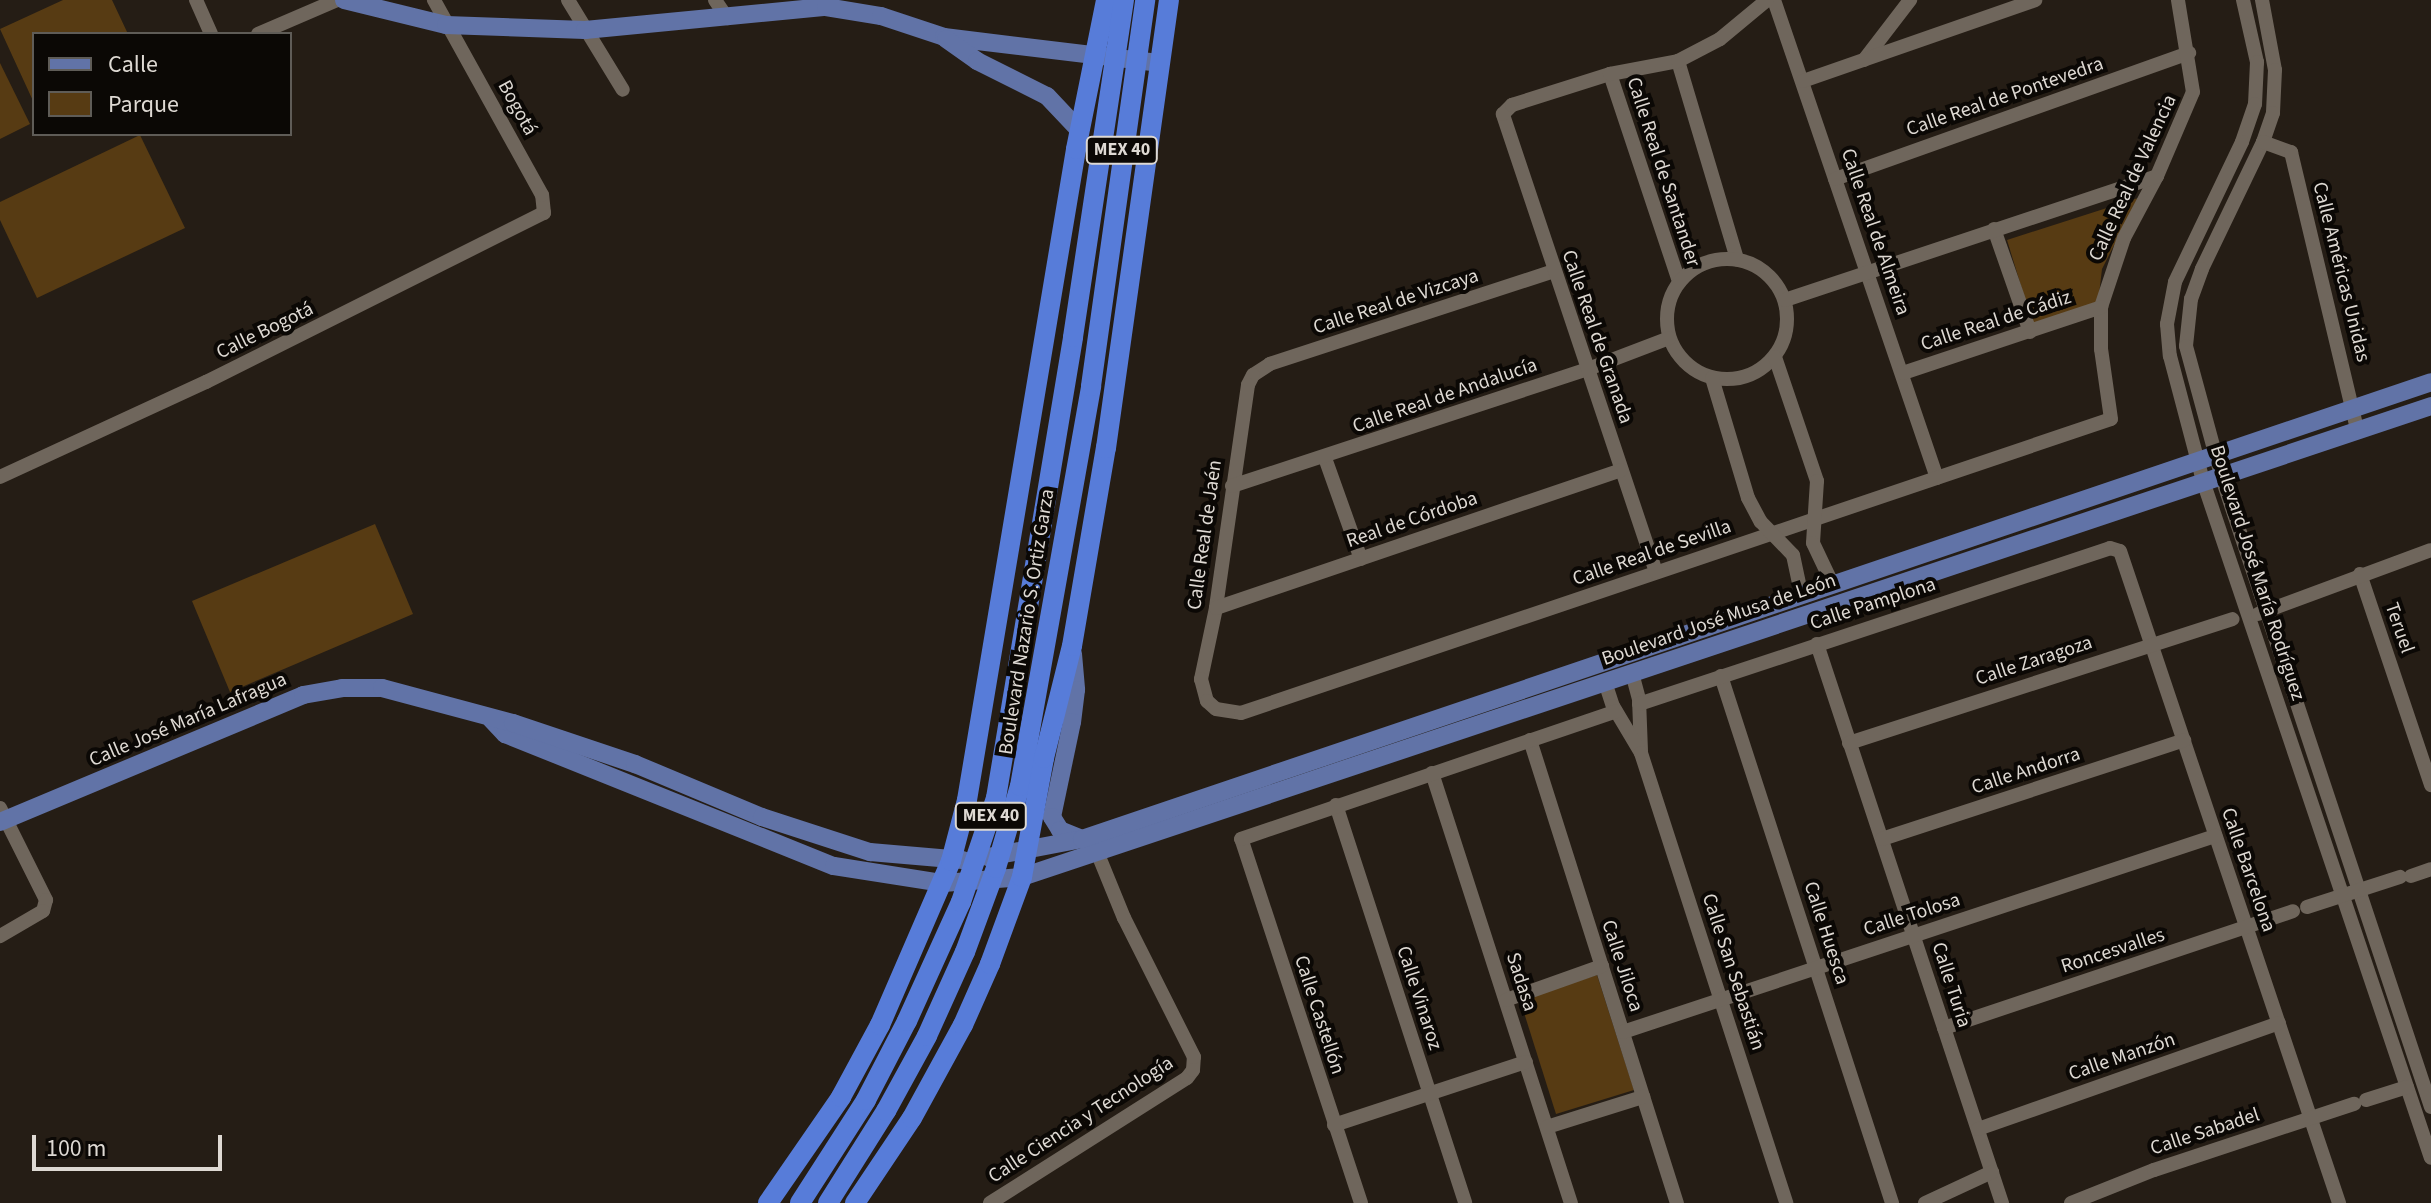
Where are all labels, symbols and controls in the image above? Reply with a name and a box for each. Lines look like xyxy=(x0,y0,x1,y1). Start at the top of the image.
legend xyxy=(32,32,292,136)
text: Calle xyxy=(108,47,158,82)
street label: Calle Real de Pontevedra xyxy=(1903,52,2107,142)
street label: Calle Real de Santander xyxy=(1621,74,1705,270)
street label: Bogotá xyxy=(492,76,542,140)
text: Parque xyxy=(108,87,179,122)
street label: Calle Real de Valencia xyxy=(2084,91,2182,265)
road number: MEX 40 xyxy=(1084,136,1160,164)
street label: Calle Real de Almeira xyxy=(1835,146,1915,318)
street label: Calle Américas Unidas xyxy=(2307,180,2375,364)
street label: Calle Real de Granada xyxy=(1556,247,1638,427)
street label: Calle Real de Vizcaya xyxy=(1310,264,1482,340)
street label: Calle Real de Cádiz xyxy=(1918,285,2074,357)
street label: Calle Bogotá xyxy=(213,297,317,365)
street label: Calle Real de Andalucía xyxy=(1350,353,1540,439)
street label: Boulevard José María Rodríguez xyxy=(2204,442,2310,704)
street label: Calle Real de Jaén xyxy=(1183,458,1227,612)
street label: Real de Córdoba xyxy=(1343,486,1481,554)
street label: Boulevard Nazario S. Ortiz Garza xyxy=(994,487,1060,757)
street label: Calle Real de Sevilla xyxy=(1570,515,1734,591)
street label: Boulevard José Musa de León xyxy=(1599,569,1839,671)
street label: Calle Pamplona xyxy=(1807,572,1939,636)
street label: Teruel xyxy=(2379,599,2419,657)
street label: Calle Zaragoza xyxy=(1973,631,2095,691)
street label: Calle José María Lafragua xyxy=(86,668,290,772)
street label: Calle Andorra xyxy=(1969,742,2083,800)
road number: MEX 40 xyxy=(953,802,1029,830)
street label: Calle Barcelona xyxy=(2216,805,2280,935)
street label: Calle Huesca xyxy=(1798,878,1854,988)
street label: Calle Tolosa xyxy=(1861,888,1963,942)
street label: Calle San Sebastián xyxy=(1696,891,1770,1053)
street label: Calle Jiloca xyxy=(1596,917,1648,1015)
street label: Roncesvalles xyxy=(2058,923,2168,979)
street label: Calle Turia xyxy=(1926,939,1976,1031)
street label: Calle Vinaroz xyxy=(1391,943,1447,1053)
street label: Sadasa xyxy=(1500,950,1542,1014)
street label: Calle Castellón xyxy=(1289,953,1349,1077)
street label: Calle Manzón xyxy=(2065,1028,2179,1086)
street label: Calle Ciencia y Tecnología xyxy=(984,1051,1178,1189)
street label: Calle Sabadel xyxy=(2147,1103,2263,1161)
scale bar xyxy=(36,1119,226,1169)
text: 100 m xyxy=(46,1131,106,1166)

